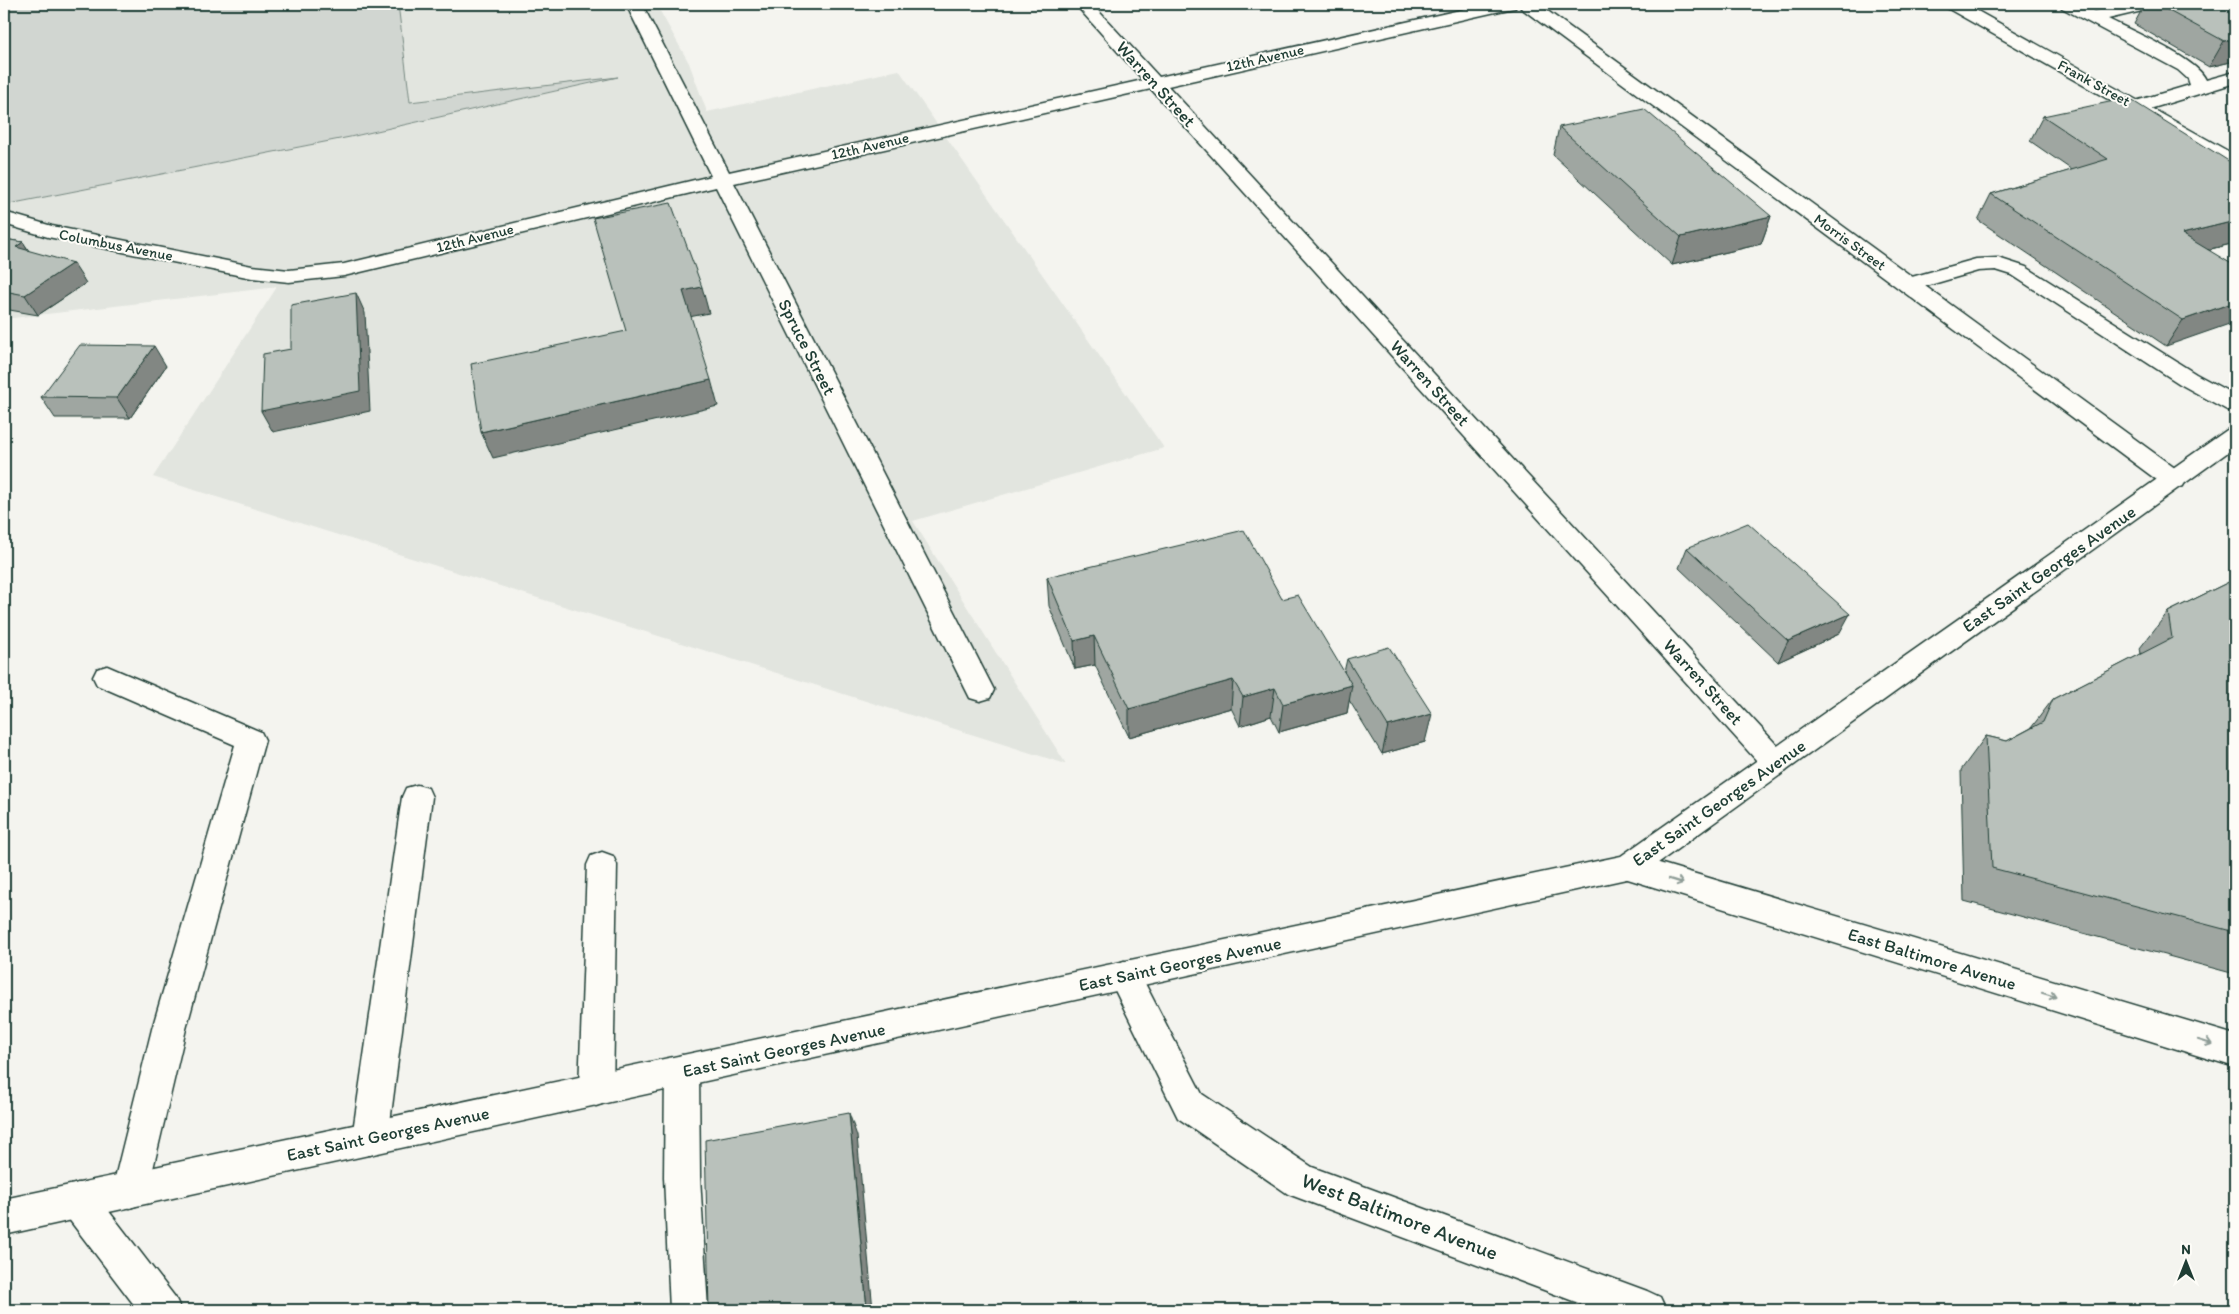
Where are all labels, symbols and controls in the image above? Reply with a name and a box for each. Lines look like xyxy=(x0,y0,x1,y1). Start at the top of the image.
street label: Warren Street xyxy=(1112,36,1201,132)
street label: 12th Avenue xyxy=(1224,40,1306,76)
street label: Frank Street xyxy=(2055,56,2134,110)
street label: 12th Avenue xyxy=(829,128,911,164)
street label: Morris Street xyxy=(1810,210,1890,274)
street label: 12th Avenue xyxy=(434,220,516,256)
street label: Columbus Avenue xyxy=(57,225,175,265)
street label: Spruce Street xyxy=(773,295,841,399)
street label: Warren Street xyxy=(1386,335,1475,431)
street label: East Saint Georges Avenue xyxy=(1958,501,2140,637)
street label: Warren Street xyxy=(1659,634,1748,730)
street label: East Saint Georges Avenue xyxy=(1628,735,1810,871)
one-way arrow xyxy=(1668,877,1684,887)
street label: East Baltimore Avenue xyxy=(1845,923,2019,995)
street label: East Saint Georges Avenue xyxy=(1077,932,1283,996)
one-way arrow xyxy=(2041,990,2057,1000)
street label: East Saint Georges Avenue xyxy=(681,1018,887,1082)
one-way arrow xyxy=(2196,1037,2212,1047)
street label: East Saint Georges Avenue xyxy=(285,1102,491,1166)
street label: West Baltimore Avenue xyxy=(1298,1167,1502,1265)
north arrow xyxy=(2162,1236,2212,1286)
text: N xyxy=(2181,1241,2191,1258)

